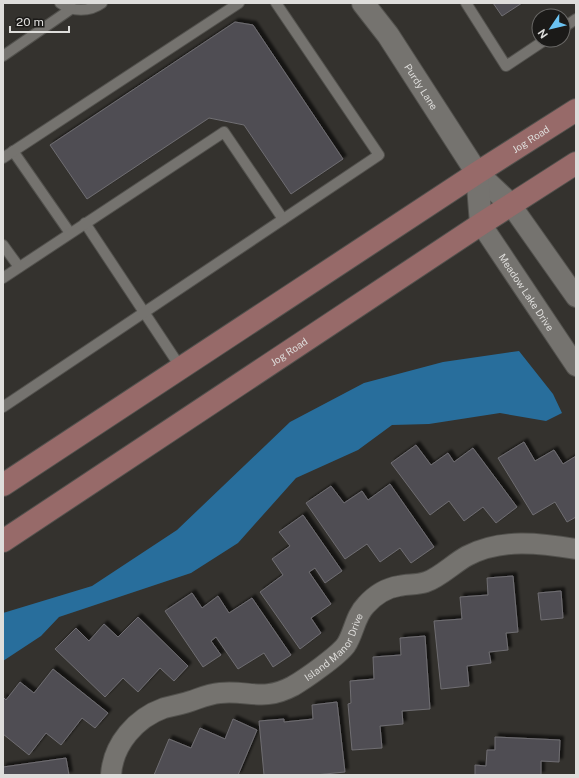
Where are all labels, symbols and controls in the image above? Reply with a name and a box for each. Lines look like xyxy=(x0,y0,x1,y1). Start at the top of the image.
scale bar xyxy=(10,8,69,34)
north arrow xyxy=(531,8,571,48)
text: 20 m xyxy=(16,15,44,29)
text: N xyxy=(535,27,550,41)
street label: Purdy Lane xyxy=(402,61,441,112)
street label: Jog Road xyxy=(510,123,552,155)
street label: Meadow Lake Drive xyxy=(497,251,557,333)
street label: Jog Road xyxy=(268,335,310,368)
street label: Island Manor Drive xyxy=(302,611,365,683)

